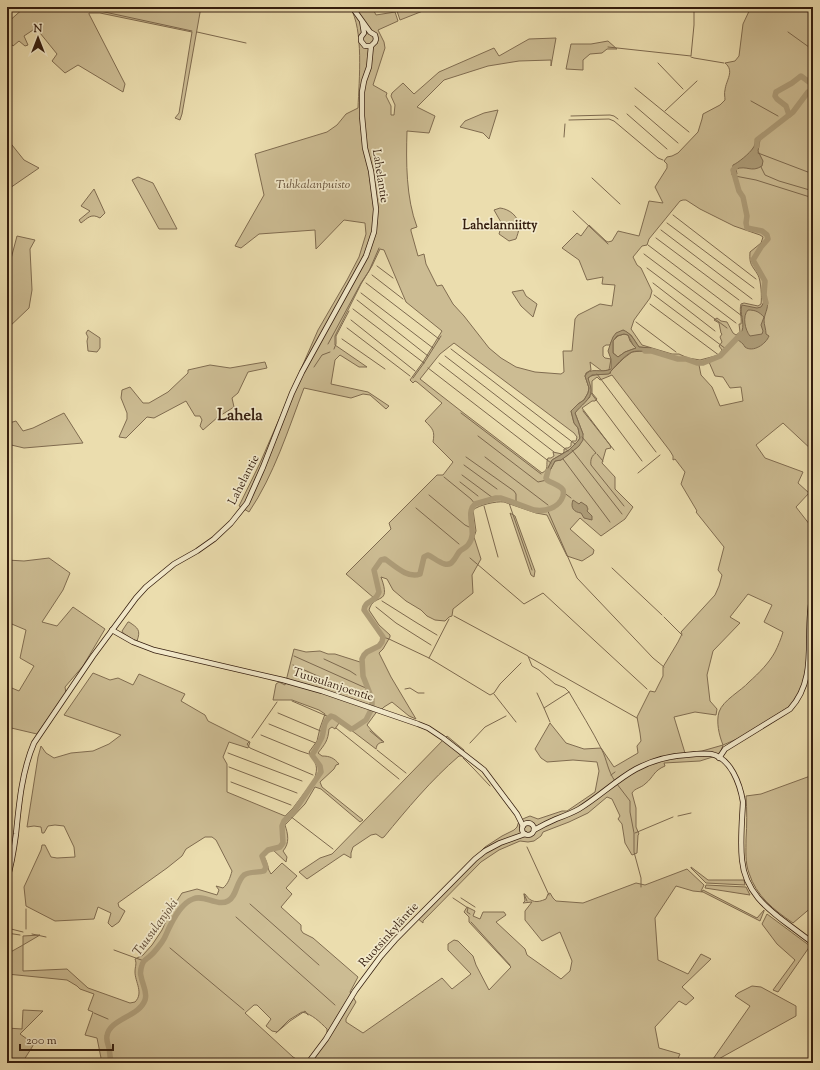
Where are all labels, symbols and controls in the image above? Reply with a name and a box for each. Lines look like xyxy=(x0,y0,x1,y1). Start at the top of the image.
north arrow xyxy=(18,18,58,58)
text: N xyxy=(33,21,43,37)
street label: Lahelantie xyxy=(367,148,393,205)
park label: Tuhkalanpuisto xyxy=(276,176,350,194)
district label: Lahelanniitty xyxy=(463,217,538,235)
district label: Lahela xyxy=(217,405,263,428)
street label: Lahelantie xyxy=(224,451,264,508)
street label: Tuusulanjoentie xyxy=(290,663,376,707)
water label: Tuusulanjoki xyxy=(129,896,183,960)
street label: Ruotsinkyläntie xyxy=(355,898,423,972)
scale bar xyxy=(20,1026,113,1052)
text: 200 m xyxy=(26,1032,57,1050)

